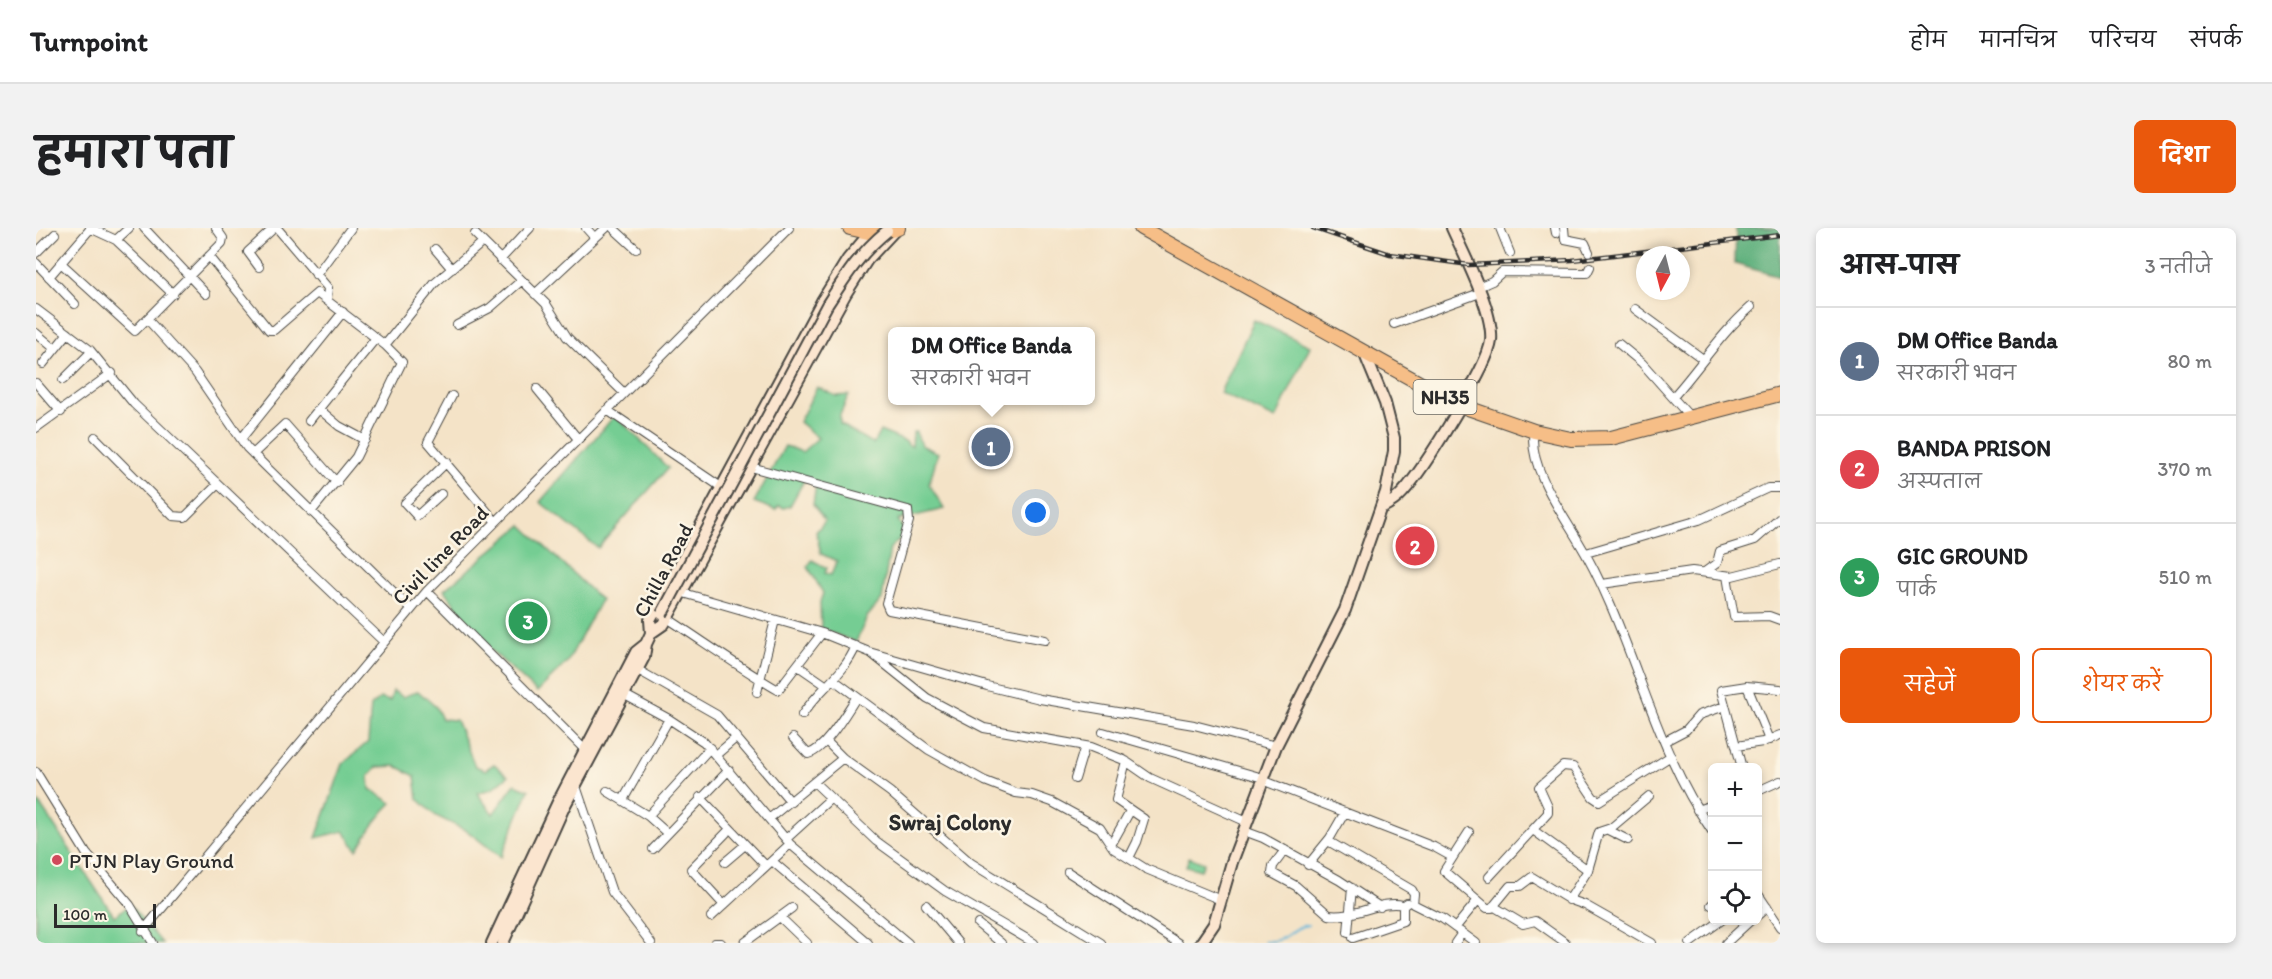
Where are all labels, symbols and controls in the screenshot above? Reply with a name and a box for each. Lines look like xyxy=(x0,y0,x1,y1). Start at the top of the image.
text: Turnpoint xyxy=(30,24,148,58)
text: होम xyxy=(1910,27,1947,52)
text: मानचित्र xyxy=(1980,27,2057,52)
text: परिचय xyxy=(2090,27,2156,52)
text: संपर्क xyxy=(2189,27,2242,52)
button: दिशा xyxy=(2134,120,2236,193)
text: हमारा पता xyxy=(36,127,232,178)
north arrow xyxy=(1636,246,1690,300)
text: आस-पास xyxy=(1840,249,1959,281)
text: 3 नतीजे xyxy=(2145,254,2212,278)
popup xyxy=(888,327,1095,405)
text: DM Office Banda xyxy=(1897,327,2058,354)
text: DM Office Banda xyxy=(911,332,1072,359)
text: 1 xyxy=(1855,349,1864,373)
text: 80 m xyxy=(2167,349,2212,373)
text: सरकारी भवन xyxy=(1897,361,2016,385)
text: सरकारी भवन xyxy=(911,366,1030,390)
road number: NH35 xyxy=(1414,380,1476,414)
pin: 1 xyxy=(972,424,1010,470)
text: BANDA PRISON xyxy=(1897,435,2051,462)
text: 2 xyxy=(1854,457,1865,481)
text: 370 m xyxy=(2158,457,2212,481)
text: अस्पताल xyxy=(1897,469,1982,493)
your location xyxy=(1021,498,1050,527)
street label: Civil line Road xyxy=(387,500,493,610)
street label: Chilla Road xyxy=(628,518,698,621)
pin: 2 xyxy=(1396,524,1434,568)
text: GIC GROUND xyxy=(1897,543,2028,570)
text: 3 xyxy=(1854,565,1865,589)
text: 510 m xyxy=(2159,565,2212,589)
text: पार्क xyxy=(1897,577,1936,601)
pin: 3 xyxy=(508,598,548,644)
button: सहेजें xyxy=(1840,648,2020,723)
button: शेयर करें xyxy=(2032,648,2212,723)
map controls xyxy=(1708,763,1762,925)
button: + xyxy=(1708,763,1762,817)
district label: Swraj Colony xyxy=(889,809,1012,836)
button: − xyxy=(1708,817,1762,871)
place label: PTJN Play Ground xyxy=(69,848,234,873)
marker: PTJN Play Ground xyxy=(50,853,64,867)
button: locate xyxy=(1708,871,1762,925)
scale bar xyxy=(54,901,156,928)
text: 100 m xyxy=(63,905,107,924)

